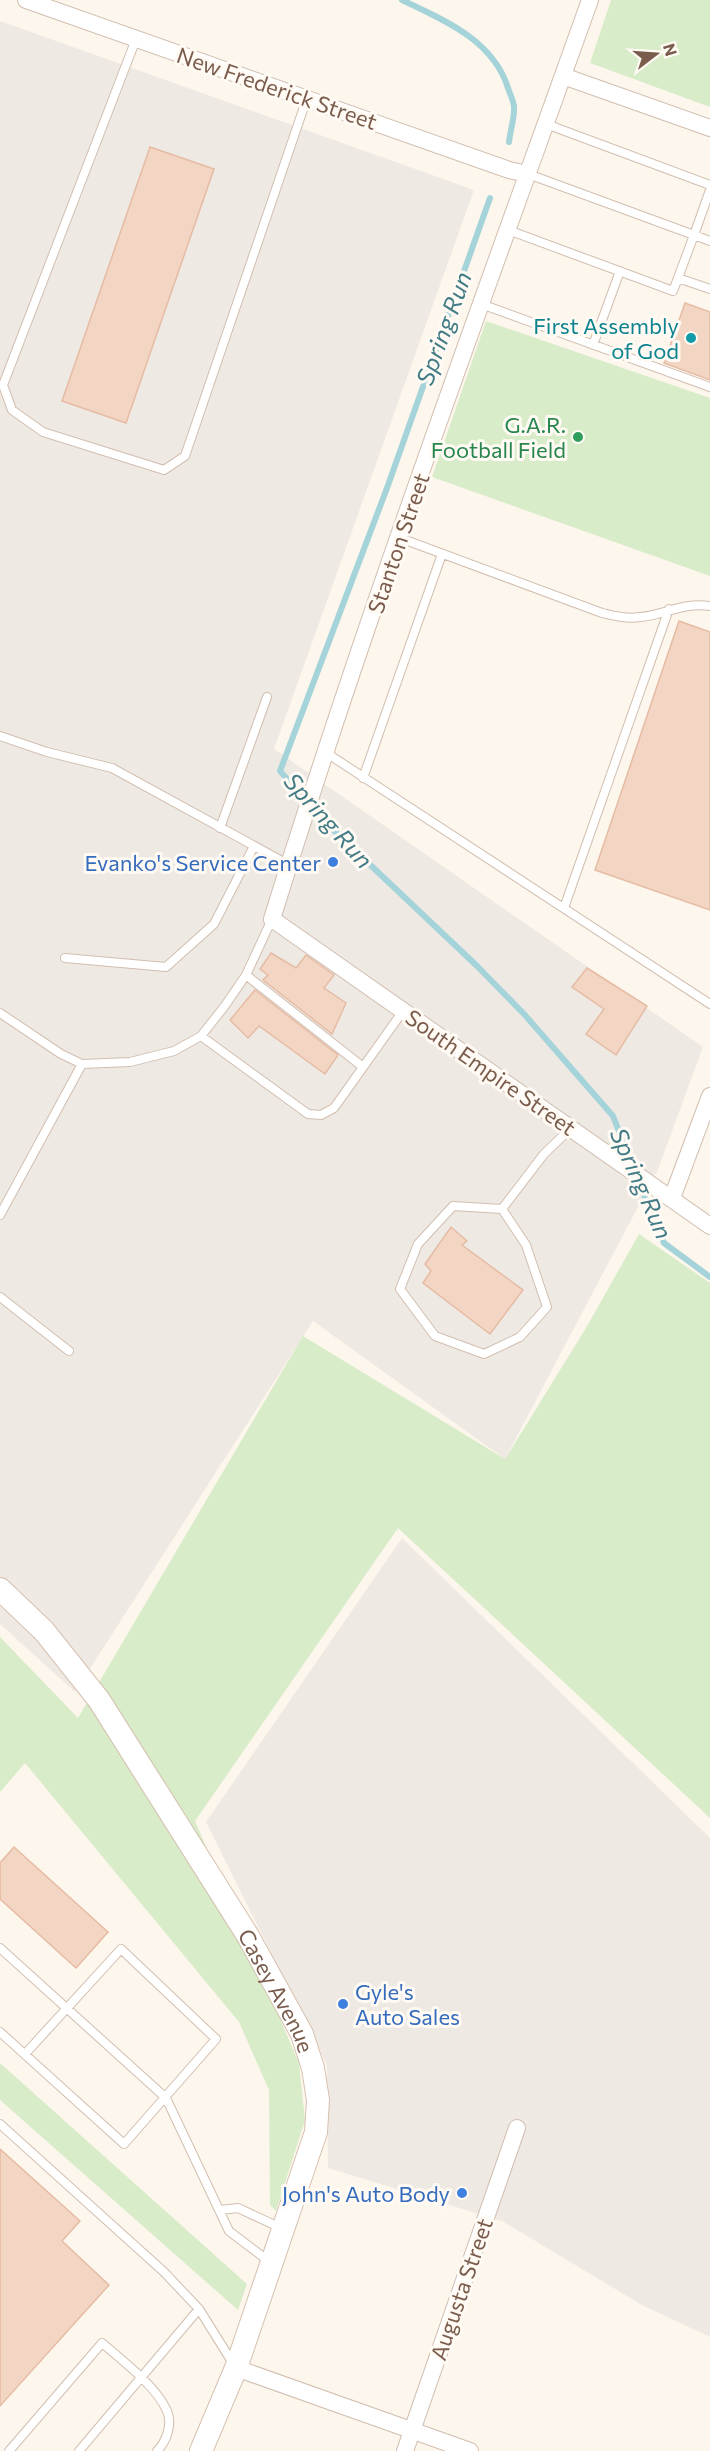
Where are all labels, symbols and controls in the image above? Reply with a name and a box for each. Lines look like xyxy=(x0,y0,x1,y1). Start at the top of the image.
north arrow xyxy=(626,24,686,84)
street label: New Frederick Street xyxy=(173,41,381,135)
text: N xyxy=(660,41,682,58)
water label: Spring Run xyxy=(409,267,477,389)
place label: First Assembly of God xyxy=(533,312,679,364)
marker: First Assembly of God xyxy=(684,331,698,345)
place label: G.A.R. Football Field xyxy=(431,411,566,463)
marker: G.A.R. Football Field xyxy=(571,430,585,444)
street label: Stanton Street xyxy=(361,469,435,617)
water label: Spring Run xyxy=(279,766,379,874)
place label: Evanko's Service Center xyxy=(84,849,321,876)
marker: Evanko's Service Center xyxy=(326,855,340,869)
street label: South Empire Street xyxy=(401,1003,581,1141)
water label: Spring Run xyxy=(605,1123,679,1243)
street label: Casey Avenue xyxy=(233,1924,321,2056)
place label: Gyle's Auto Sales xyxy=(355,1978,460,2030)
marker: Gyle's Auto Sales xyxy=(336,1997,350,2011)
place label: John's Auto Body xyxy=(282,2180,450,2207)
marker: John's Auto Body xyxy=(455,2186,469,2200)
street label: Augusta Street xyxy=(424,2214,498,2364)

